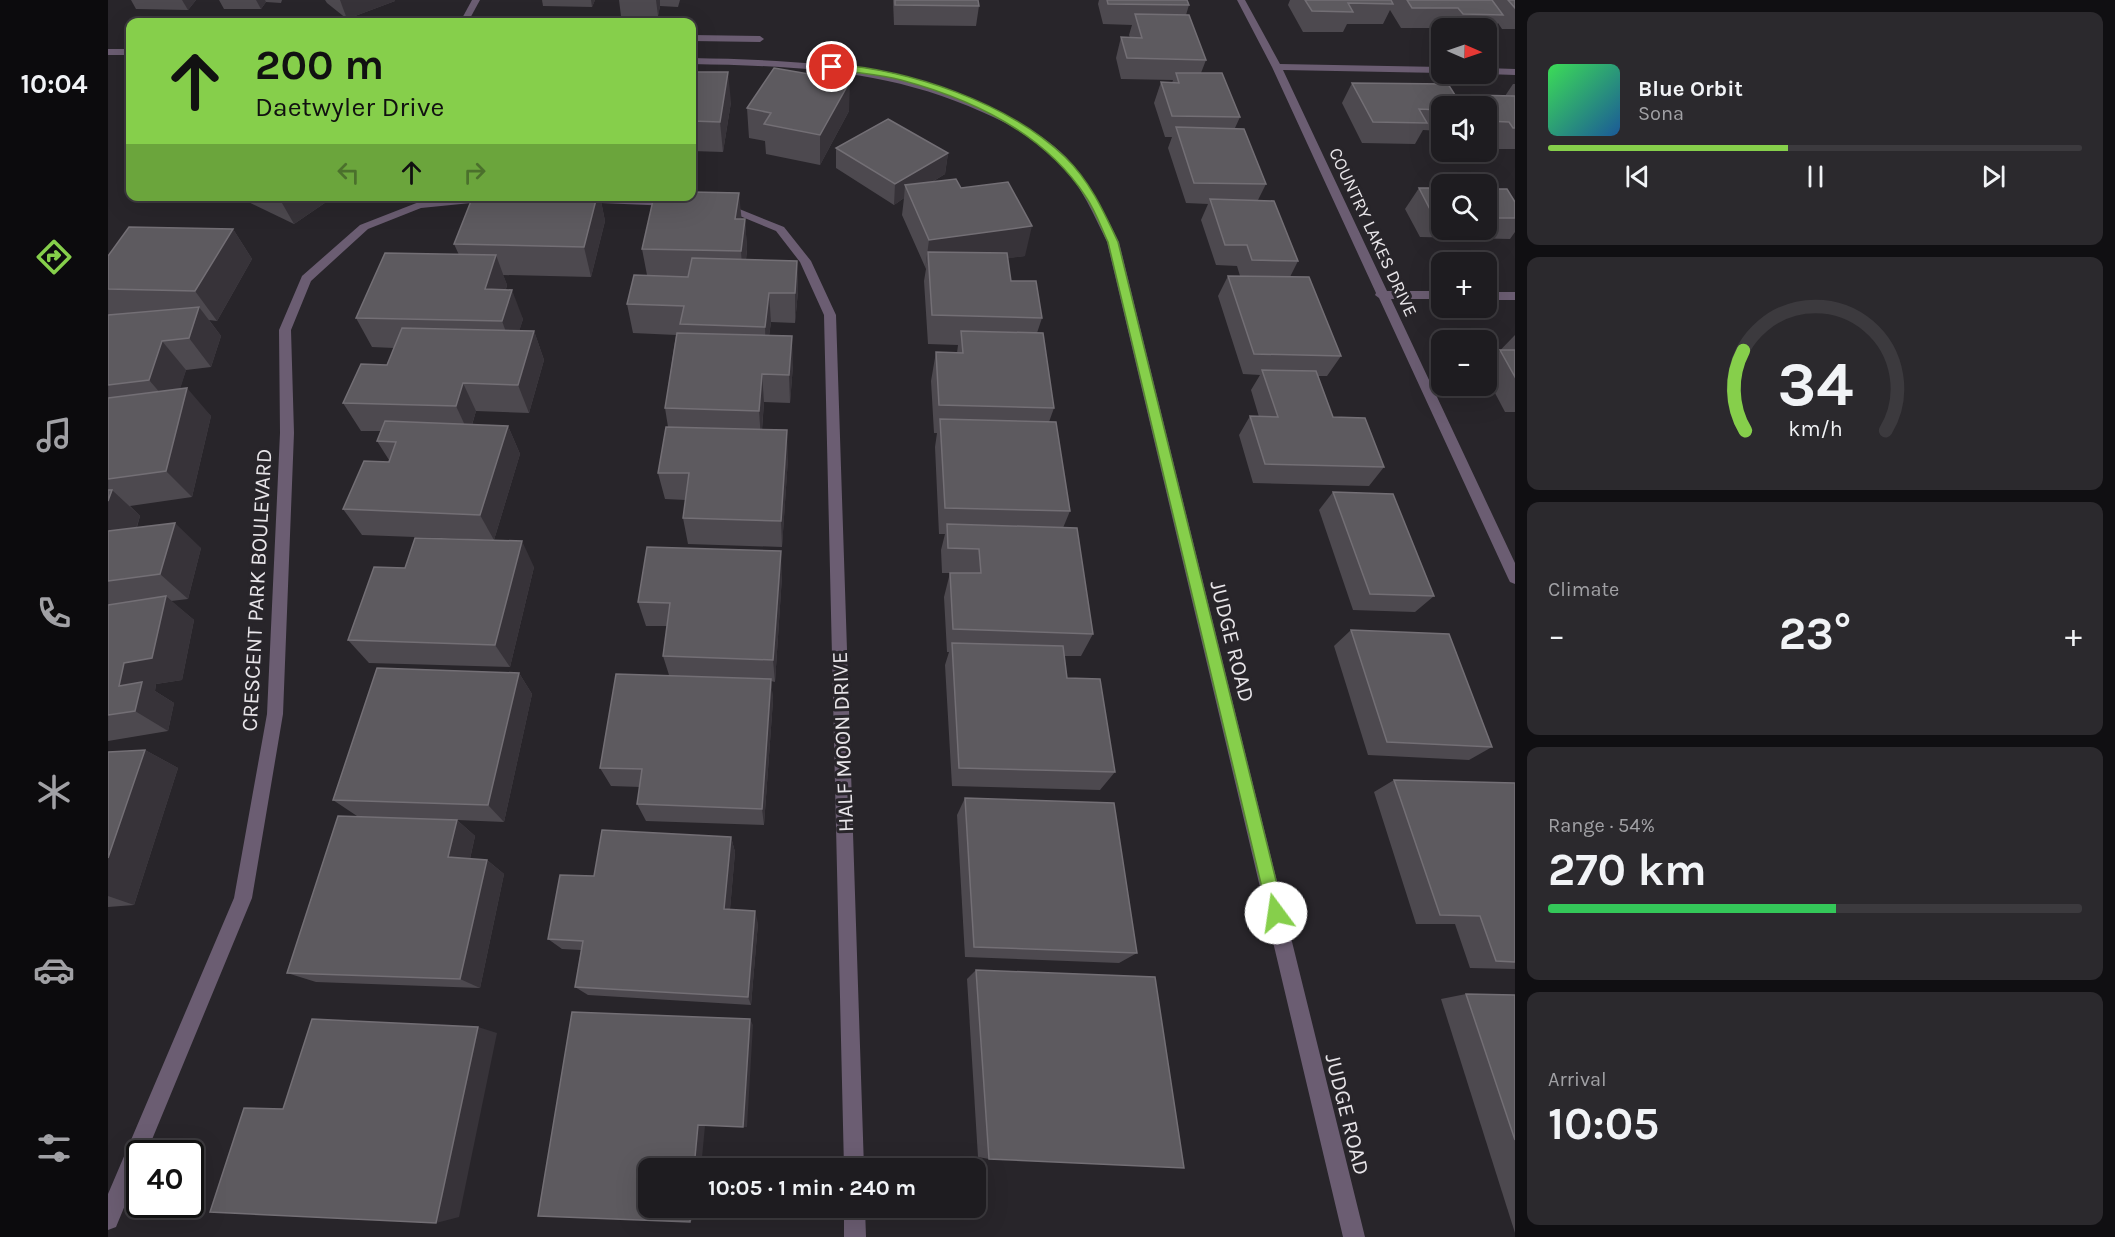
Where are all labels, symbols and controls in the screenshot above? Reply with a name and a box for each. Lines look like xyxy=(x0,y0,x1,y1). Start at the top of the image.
north arrow xyxy=(1431,18,1497,84)
map controls xyxy=(1431,18,1497,396)
text: 200 m xyxy=(255,40,384,90)
pin xyxy=(806,41,857,92)
icon: ahead xyxy=(156,42,234,120)
icon: arrive xyxy=(815,50,848,83)
text: 10:04 xyxy=(20,68,88,100)
text: Blue Orbit xyxy=(1638,76,1743,102)
text: Daetwyler Drive xyxy=(255,91,445,123)
button: sound xyxy=(1431,96,1497,162)
text: Sona xyxy=(1638,102,1684,125)
street label: COUNTRY LAKES DRIVE xyxy=(1324,144,1422,320)
icon: left xyxy=(332,156,365,189)
icon: ahead xyxy=(395,156,428,189)
icon: right xyxy=(458,156,491,189)
icon: previous xyxy=(1621,160,1654,193)
icon: pause xyxy=(1799,160,1832,193)
icon: next xyxy=(1977,160,2010,193)
button: search xyxy=(1431,174,1497,240)
icon: directions xyxy=(33,236,75,278)
button: + xyxy=(1431,252,1497,318)
button: − xyxy=(1431,330,1497,396)
text: 34 xyxy=(1777,348,1853,421)
icon: music xyxy=(33,414,75,456)
text: km/h xyxy=(1788,416,1842,441)
street label: CRESCENT PARK BOULEVARD xyxy=(237,448,277,732)
street label: JUDGE ROAD xyxy=(1204,578,1260,705)
text: Climate xyxy=(1548,578,1619,601)
icon: phone xyxy=(33,592,75,634)
text: 23° xyxy=(1779,608,1851,660)
text: − xyxy=(1548,616,1565,654)
text: + xyxy=(2065,616,2082,654)
street label: HALF MOON DRIVE xyxy=(827,651,859,833)
icon: climate xyxy=(33,771,75,813)
text: Range · 54% xyxy=(1548,814,1655,837)
text: 270 km xyxy=(1548,844,1707,896)
position arrow xyxy=(1244,881,1308,945)
icon: car xyxy=(33,949,75,991)
street label: JUDGE ROAD xyxy=(1319,1051,1375,1178)
text: Arrival xyxy=(1548,1068,1607,1091)
text: 10:05 xyxy=(1548,1098,1659,1150)
icon: filters xyxy=(33,1127,75,1169)
speed limit sign: 40 xyxy=(126,1140,204,1218)
text: 10:05 · 1 min · 240 m xyxy=(708,1175,916,1201)

